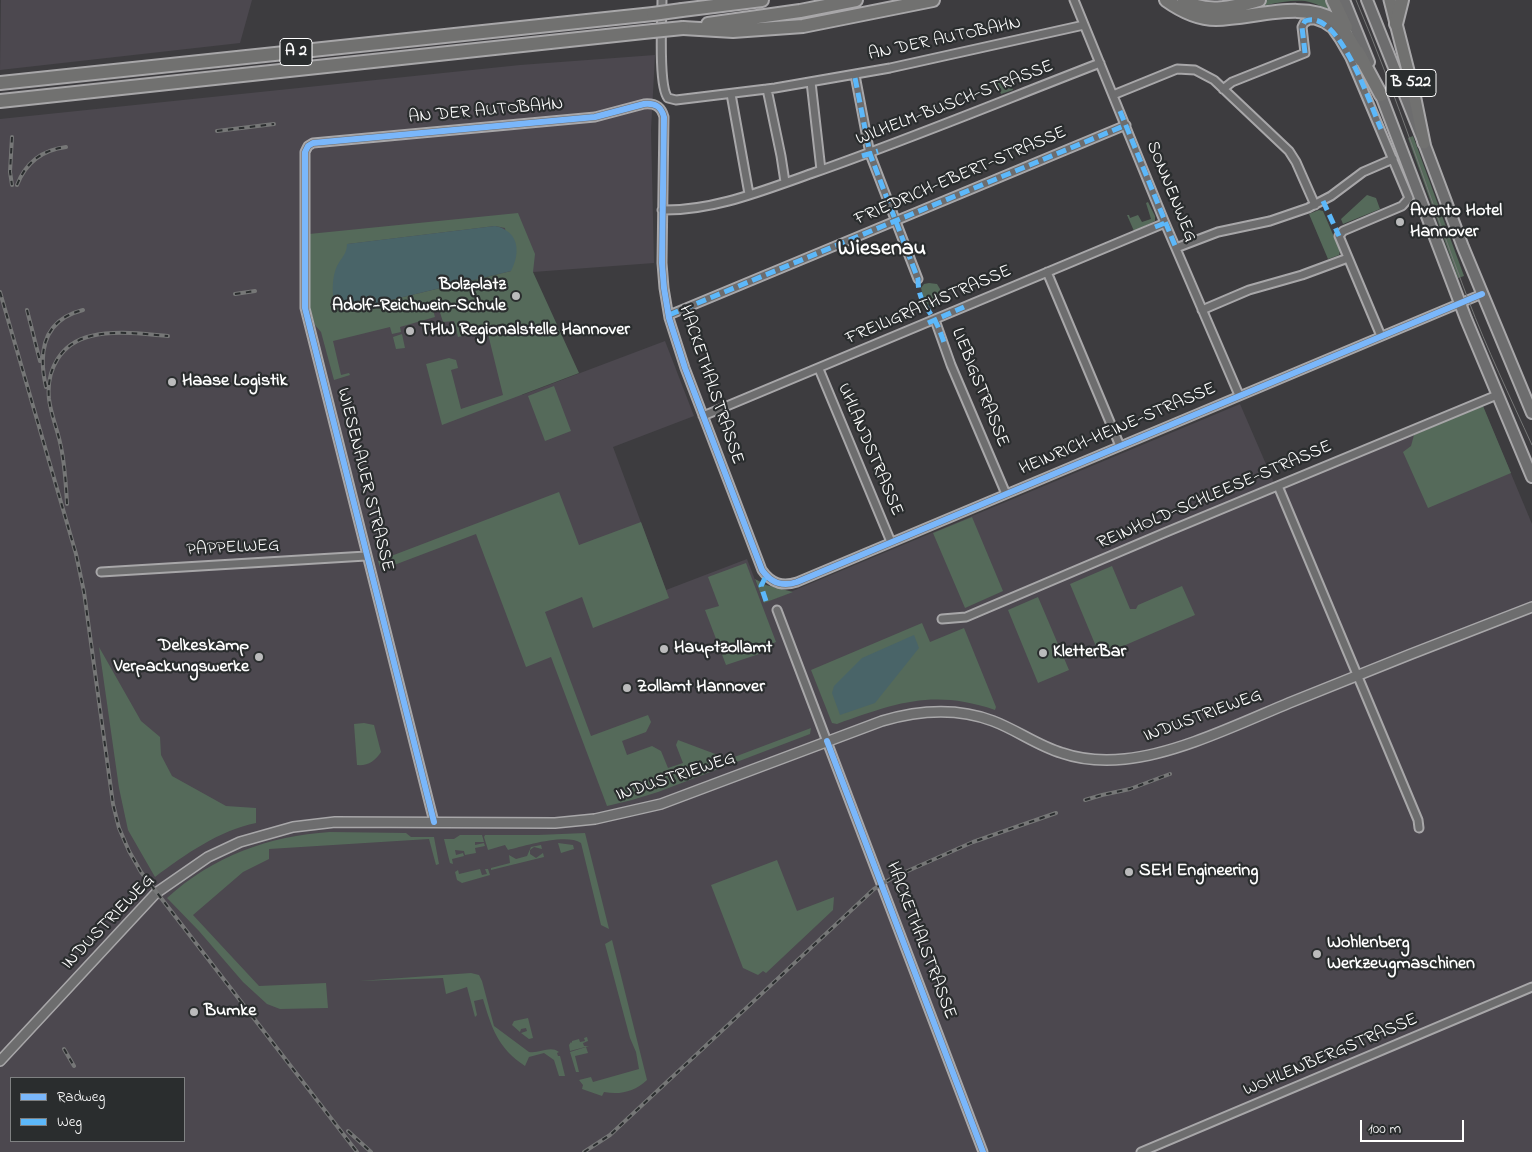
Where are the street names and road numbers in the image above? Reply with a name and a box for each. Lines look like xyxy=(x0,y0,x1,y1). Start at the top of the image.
street label: AN DER AUTOBAHN xyxy=(867,13,1023,67)
road number: A 2 xyxy=(280,38,312,66)
street label: WILHELM-BUSCH-STRASSE xyxy=(853,56,1057,152)
road number: B 522 xyxy=(1386,70,1436,96)
street label: AN DER AUTOBAHN xyxy=(408,94,564,130)
street label: FRIEDRICH-EBERT-STRASSE xyxy=(852,123,1070,231)
street label: SONNENWEG xyxy=(1140,138,1200,246)
street label: FREILIGRATHSTRASSE xyxy=(843,261,1015,351)
street label: HACKETHALSTRASSE xyxy=(673,303,747,467)
street label: LIEBIGSTRASSE xyxy=(945,325,1013,451)
street label: HEINRICH-HEINE-STRASSE xyxy=(1017,379,1219,481)
street label: UHLANDSTRASSE xyxy=(831,380,907,520)
street label: WIESENAUER STRASSE xyxy=(331,386,397,574)
street label: REINHOLD-SCHLEESE-STRASSE xyxy=(1094,437,1336,555)
street label: PAPPELWEG xyxy=(186,536,280,562)
street label: INDUSTRIEWEG xyxy=(1141,686,1265,748)
street label: INDUSTRIEWEG xyxy=(614,749,738,807)
street label: HACKETHALSTRASSE xyxy=(880,859,960,1023)
street label: INDUSTRIEWEG xyxy=(58,871,160,975)
street label: WOHLENBERGSTRASSE xyxy=(1241,1009,1421,1103)

